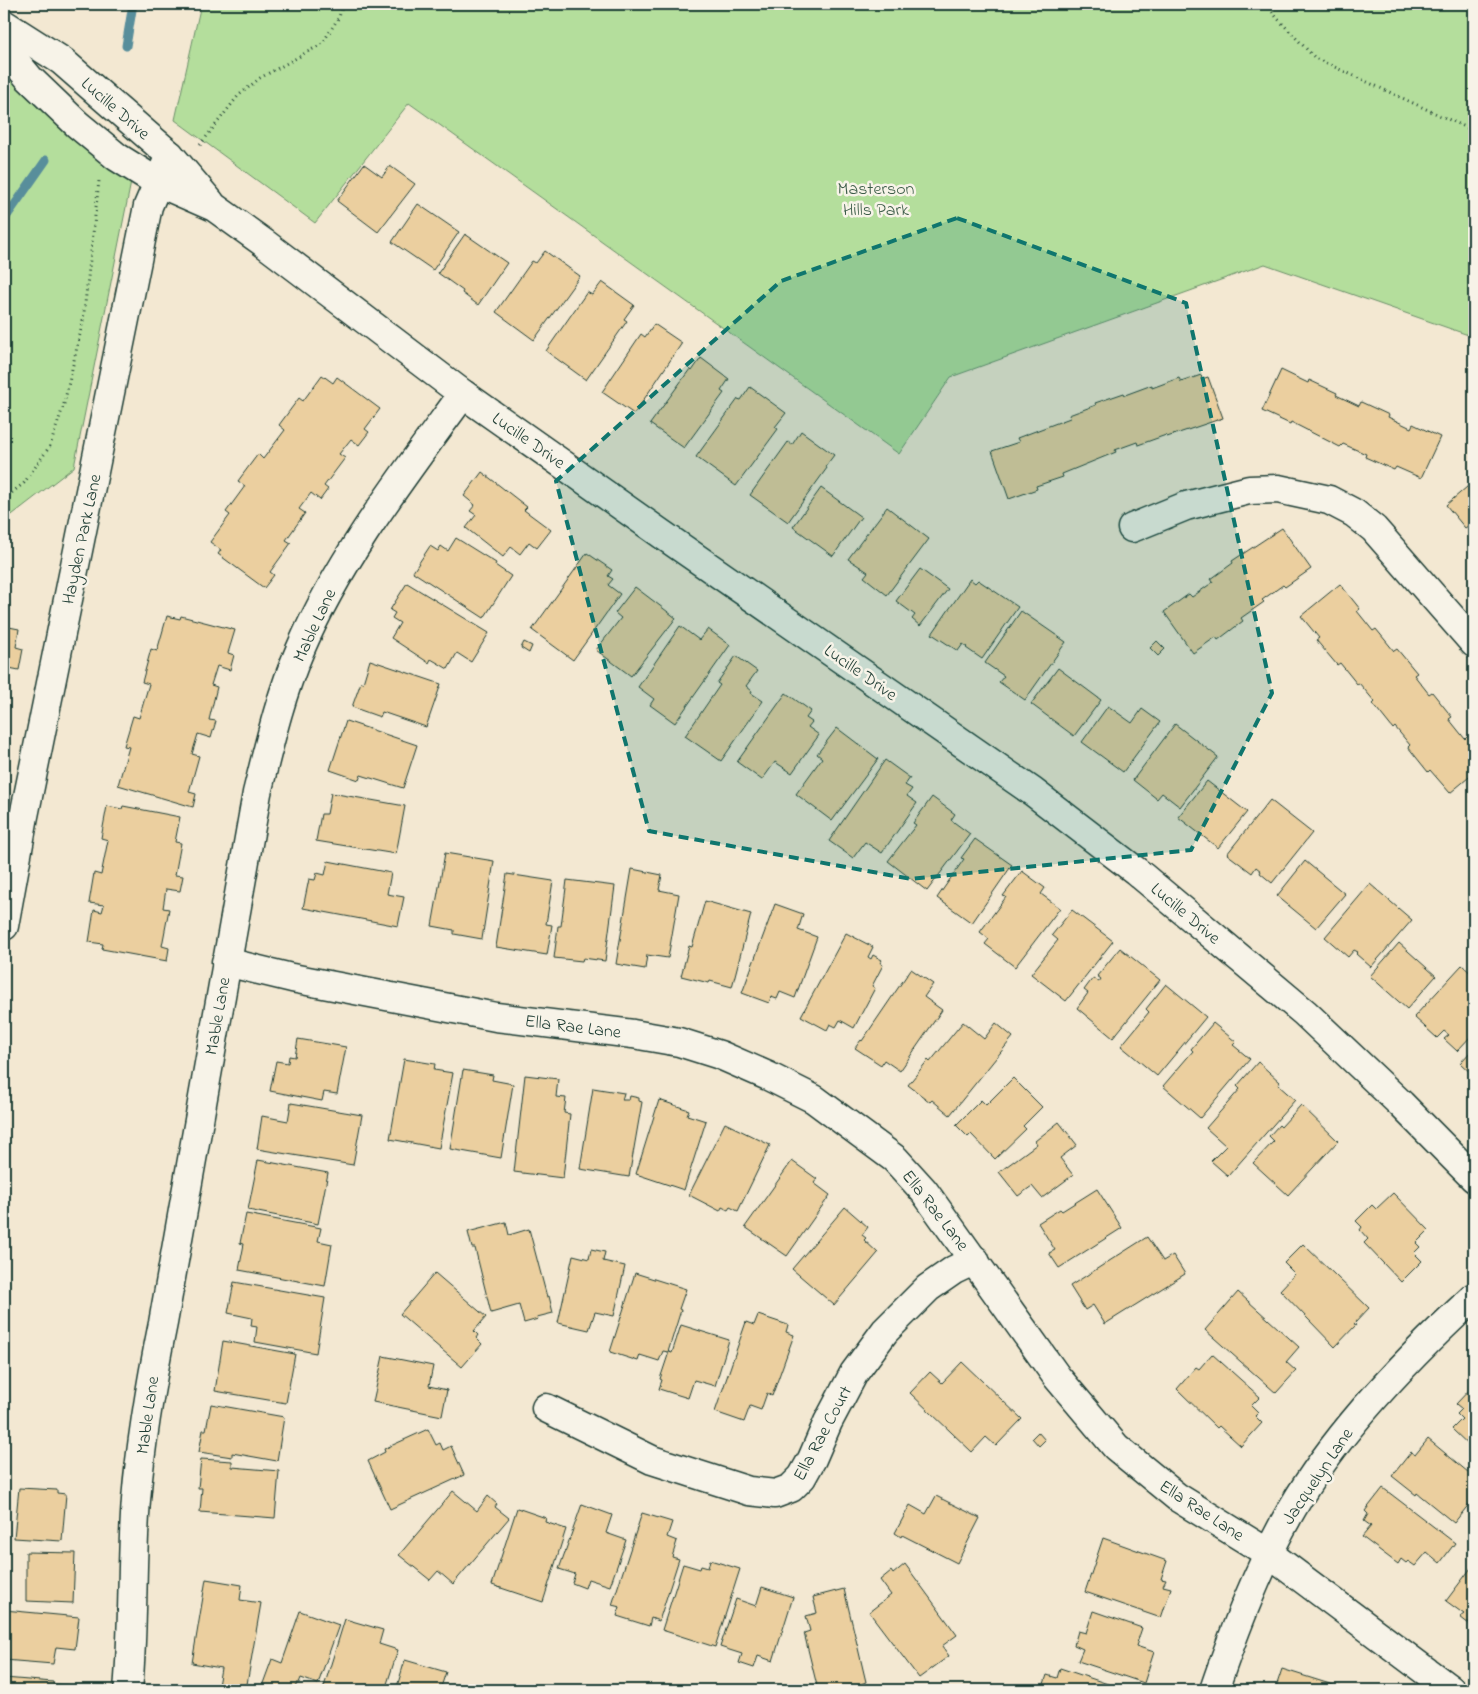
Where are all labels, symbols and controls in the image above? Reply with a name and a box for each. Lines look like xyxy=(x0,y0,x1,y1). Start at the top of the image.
street label: Lucille Drive xyxy=(74,72,156,148)
park label: Masterson Hills Park xyxy=(838,177,915,224)
street label: Lucille Drive xyxy=(486,407,571,477)
street label: Hayden Park Lane xyxy=(56,471,110,607)
street label: Mable Lane xyxy=(287,584,345,667)
street label: Lucille Drive xyxy=(818,639,903,709)
street label: Lucille Drive xyxy=(1144,877,1226,952)
street label: Mable Lane xyxy=(199,975,239,1057)
street label: Ella Rae Lane xyxy=(523,1009,623,1047)
street label: Ella Rae Lane xyxy=(894,1165,975,1258)
street label: Mable Lane xyxy=(131,1374,167,1456)
street label: Ella Rae Court xyxy=(788,1382,860,1486)
street label: Jacquelyn Lane xyxy=(1277,1423,1361,1531)
street label: Ella Rae Lane xyxy=(1153,1474,1249,1549)

